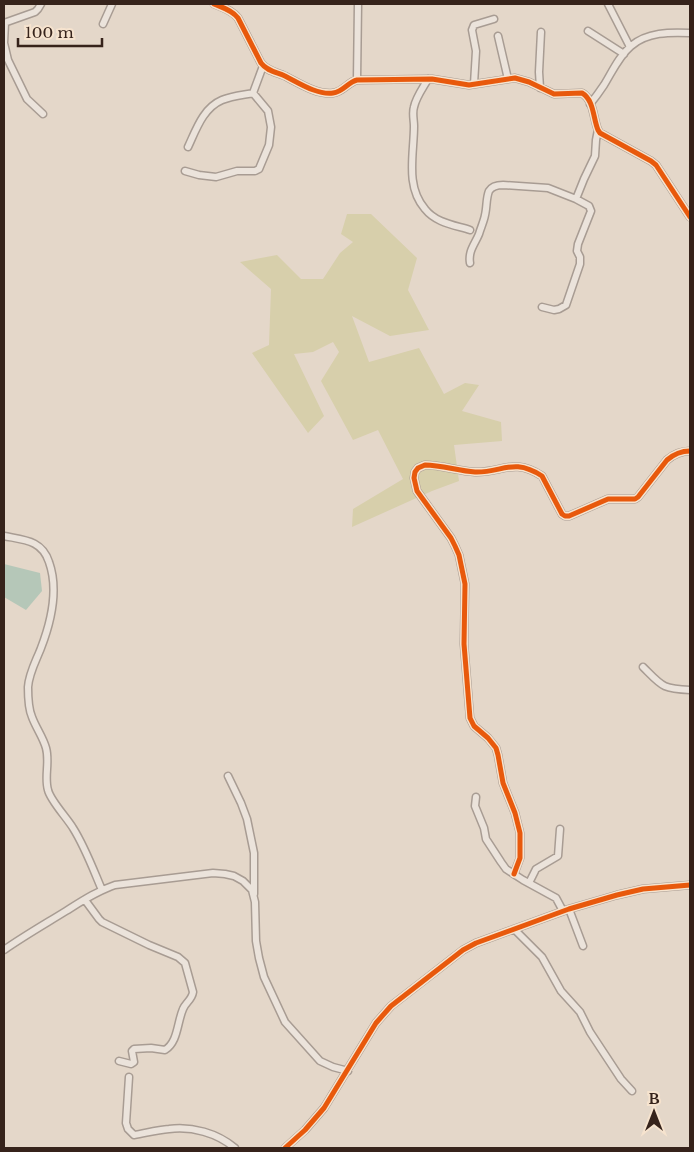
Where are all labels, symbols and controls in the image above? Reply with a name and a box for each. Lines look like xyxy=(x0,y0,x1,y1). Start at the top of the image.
scale bar xyxy=(18,15,101,47)
text: 100 m xyxy=(25,23,74,42)
north arrow xyxy=(629,1087,679,1137)
text: B xyxy=(648,1090,660,1108)

